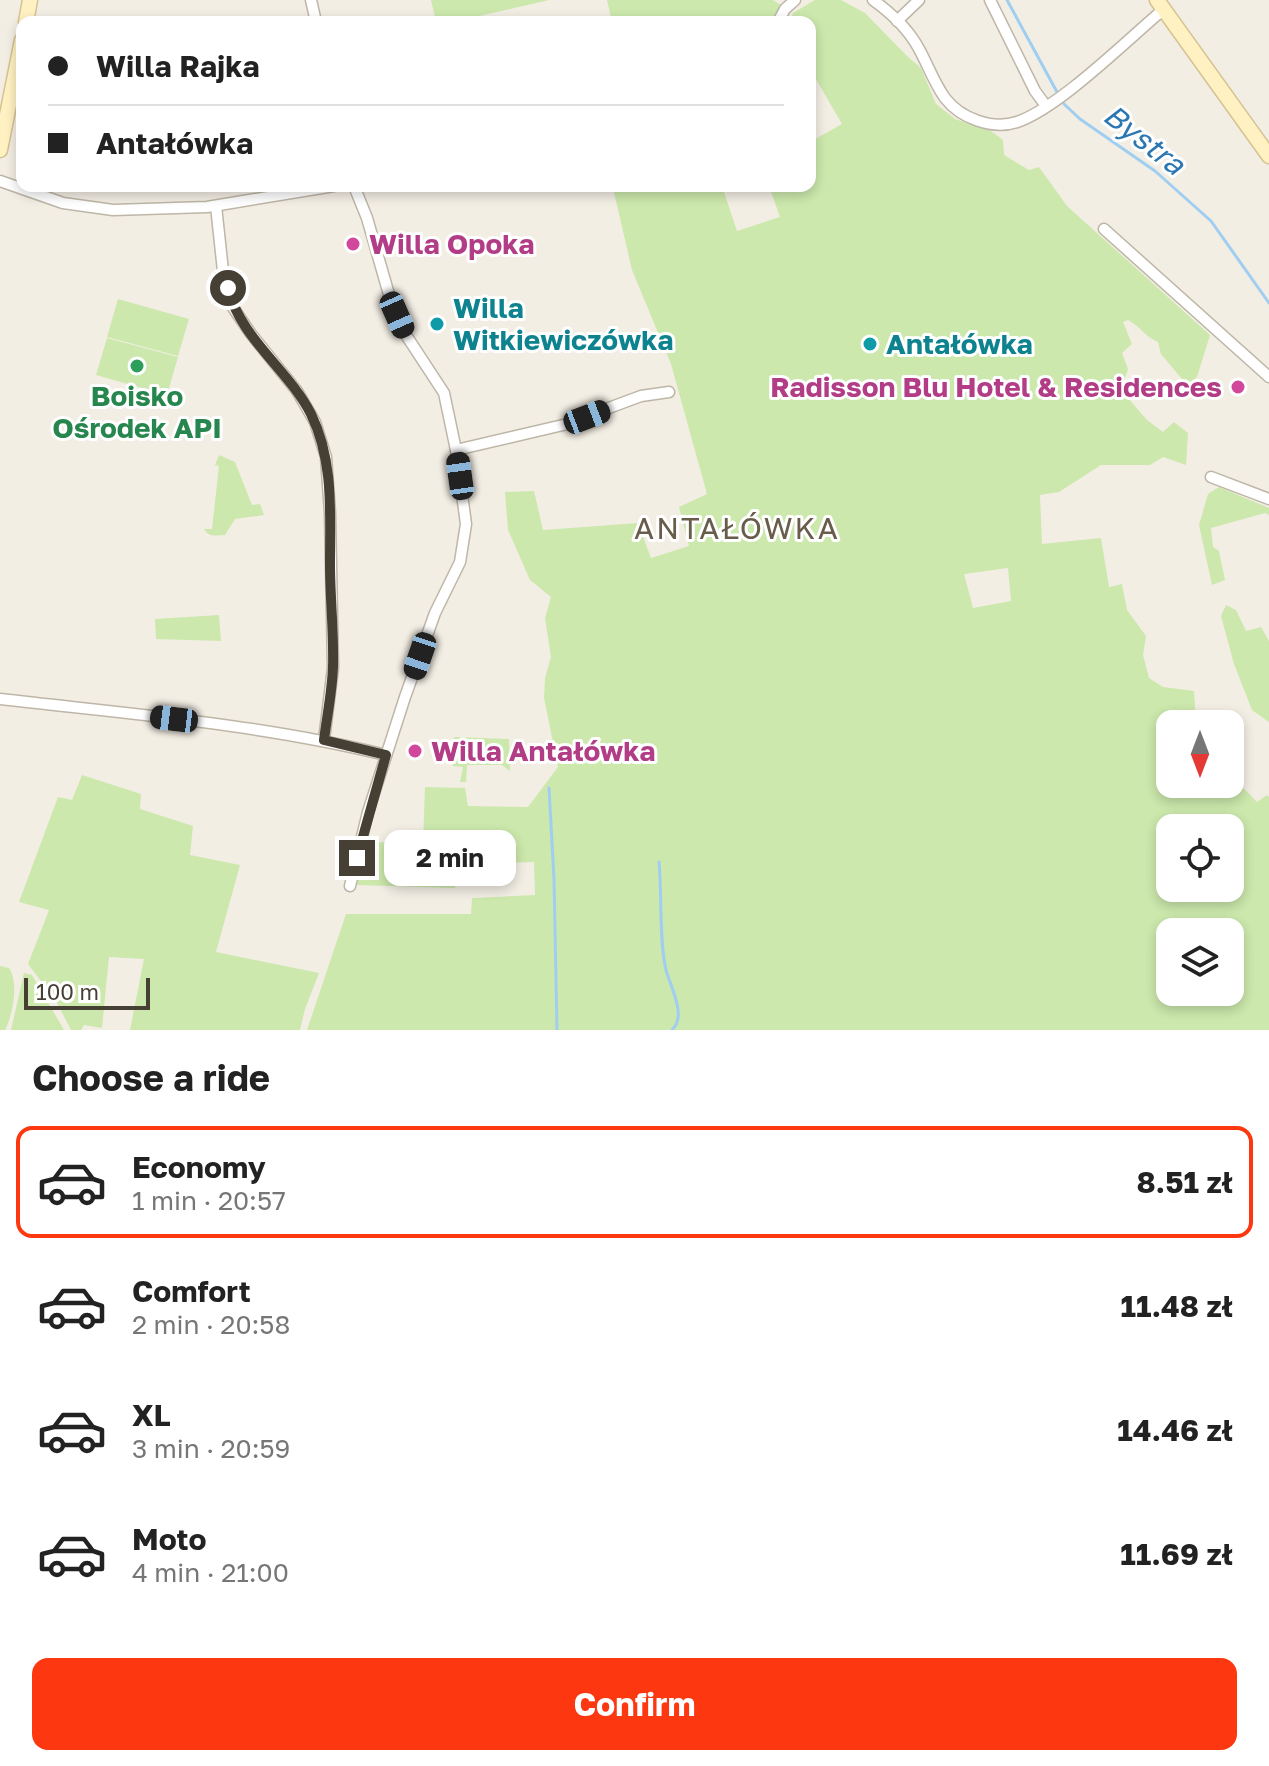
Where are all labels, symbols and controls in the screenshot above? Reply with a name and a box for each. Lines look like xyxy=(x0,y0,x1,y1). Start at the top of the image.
text: Willa Rajka xyxy=(96,48,260,84)
water label: Bystra xyxy=(1097,96,1193,183)
text: Antałówka xyxy=(96,125,253,161)
place label: Willa Opoka xyxy=(369,227,534,260)
marker: Willa Opoka xyxy=(344,235,362,253)
route start xyxy=(210,270,246,306)
car xyxy=(376,288,418,342)
place label: Willa Witkiewiczówka xyxy=(453,291,673,356)
marker: Willa Witkiewiczówka xyxy=(428,315,446,333)
place label: Antałówka xyxy=(886,327,1033,360)
marker: Antałówka xyxy=(861,335,879,353)
marker: Boisko Ośrodek API xyxy=(128,357,146,375)
place label: Radisson Blu Hotel & Residences xyxy=(770,370,1222,403)
marker: Radisson Blu Hotel & Residences xyxy=(1229,378,1247,396)
place label: Boisko Ośrodek API xyxy=(52,379,222,444)
car xyxy=(560,397,614,437)
car xyxy=(445,451,475,501)
district label: ANTAŁÓWKA xyxy=(634,510,840,546)
car xyxy=(401,629,439,683)
car xyxy=(149,704,199,734)
north arrow xyxy=(1156,710,1244,798)
map controls xyxy=(1156,710,1244,1006)
place label: Willa Antałówka xyxy=(431,734,656,767)
marker: Willa Antałówka xyxy=(406,742,424,760)
button: locate xyxy=(1156,814,1244,902)
callout: 2 min xyxy=(385,830,517,886)
route end xyxy=(339,840,375,876)
text: 2 min xyxy=(416,842,484,873)
button: layers xyxy=(1156,918,1244,1006)
scale bar xyxy=(24,974,150,1010)
text: 100 m xyxy=(36,978,99,1005)
text: Choose a ride xyxy=(32,1056,270,1099)
icon: car xyxy=(36,1146,108,1218)
text: Economy xyxy=(132,1149,266,1185)
text: 8.51 zł xyxy=(1136,1164,1233,1200)
text: 1 min · 20:57 xyxy=(132,1185,286,1216)
icon: car xyxy=(36,1270,108,1342)
text: Comfort xyxy=(132,1273,251,1309)
text: 11.48 zł xyxy=(1121,1288,1233,1324)
text: 2 min · 20:58 xyxy=(132,1309,290,1340)
icon: car xyxy=(36,1394,108,1466)
text: XL xyxy=(132,1397,171,1433)
text: 14.46 zł xyxy=(1117,1412,1233,1448)
text: 3 min · 20:59 xyxy=(132,1433,290,1464)
icon: car xyxy=(36,1518,108,1590)
text: Moto xyxy=(132,1521,207,1557)
text: 11.69 zł xyxy=(1120,1536,1233,1572)
text: 4 min · 21:00 xyxy=(132,1557,289,1588)
button: Confirm xyxy=(32,1658,1237,1750)

